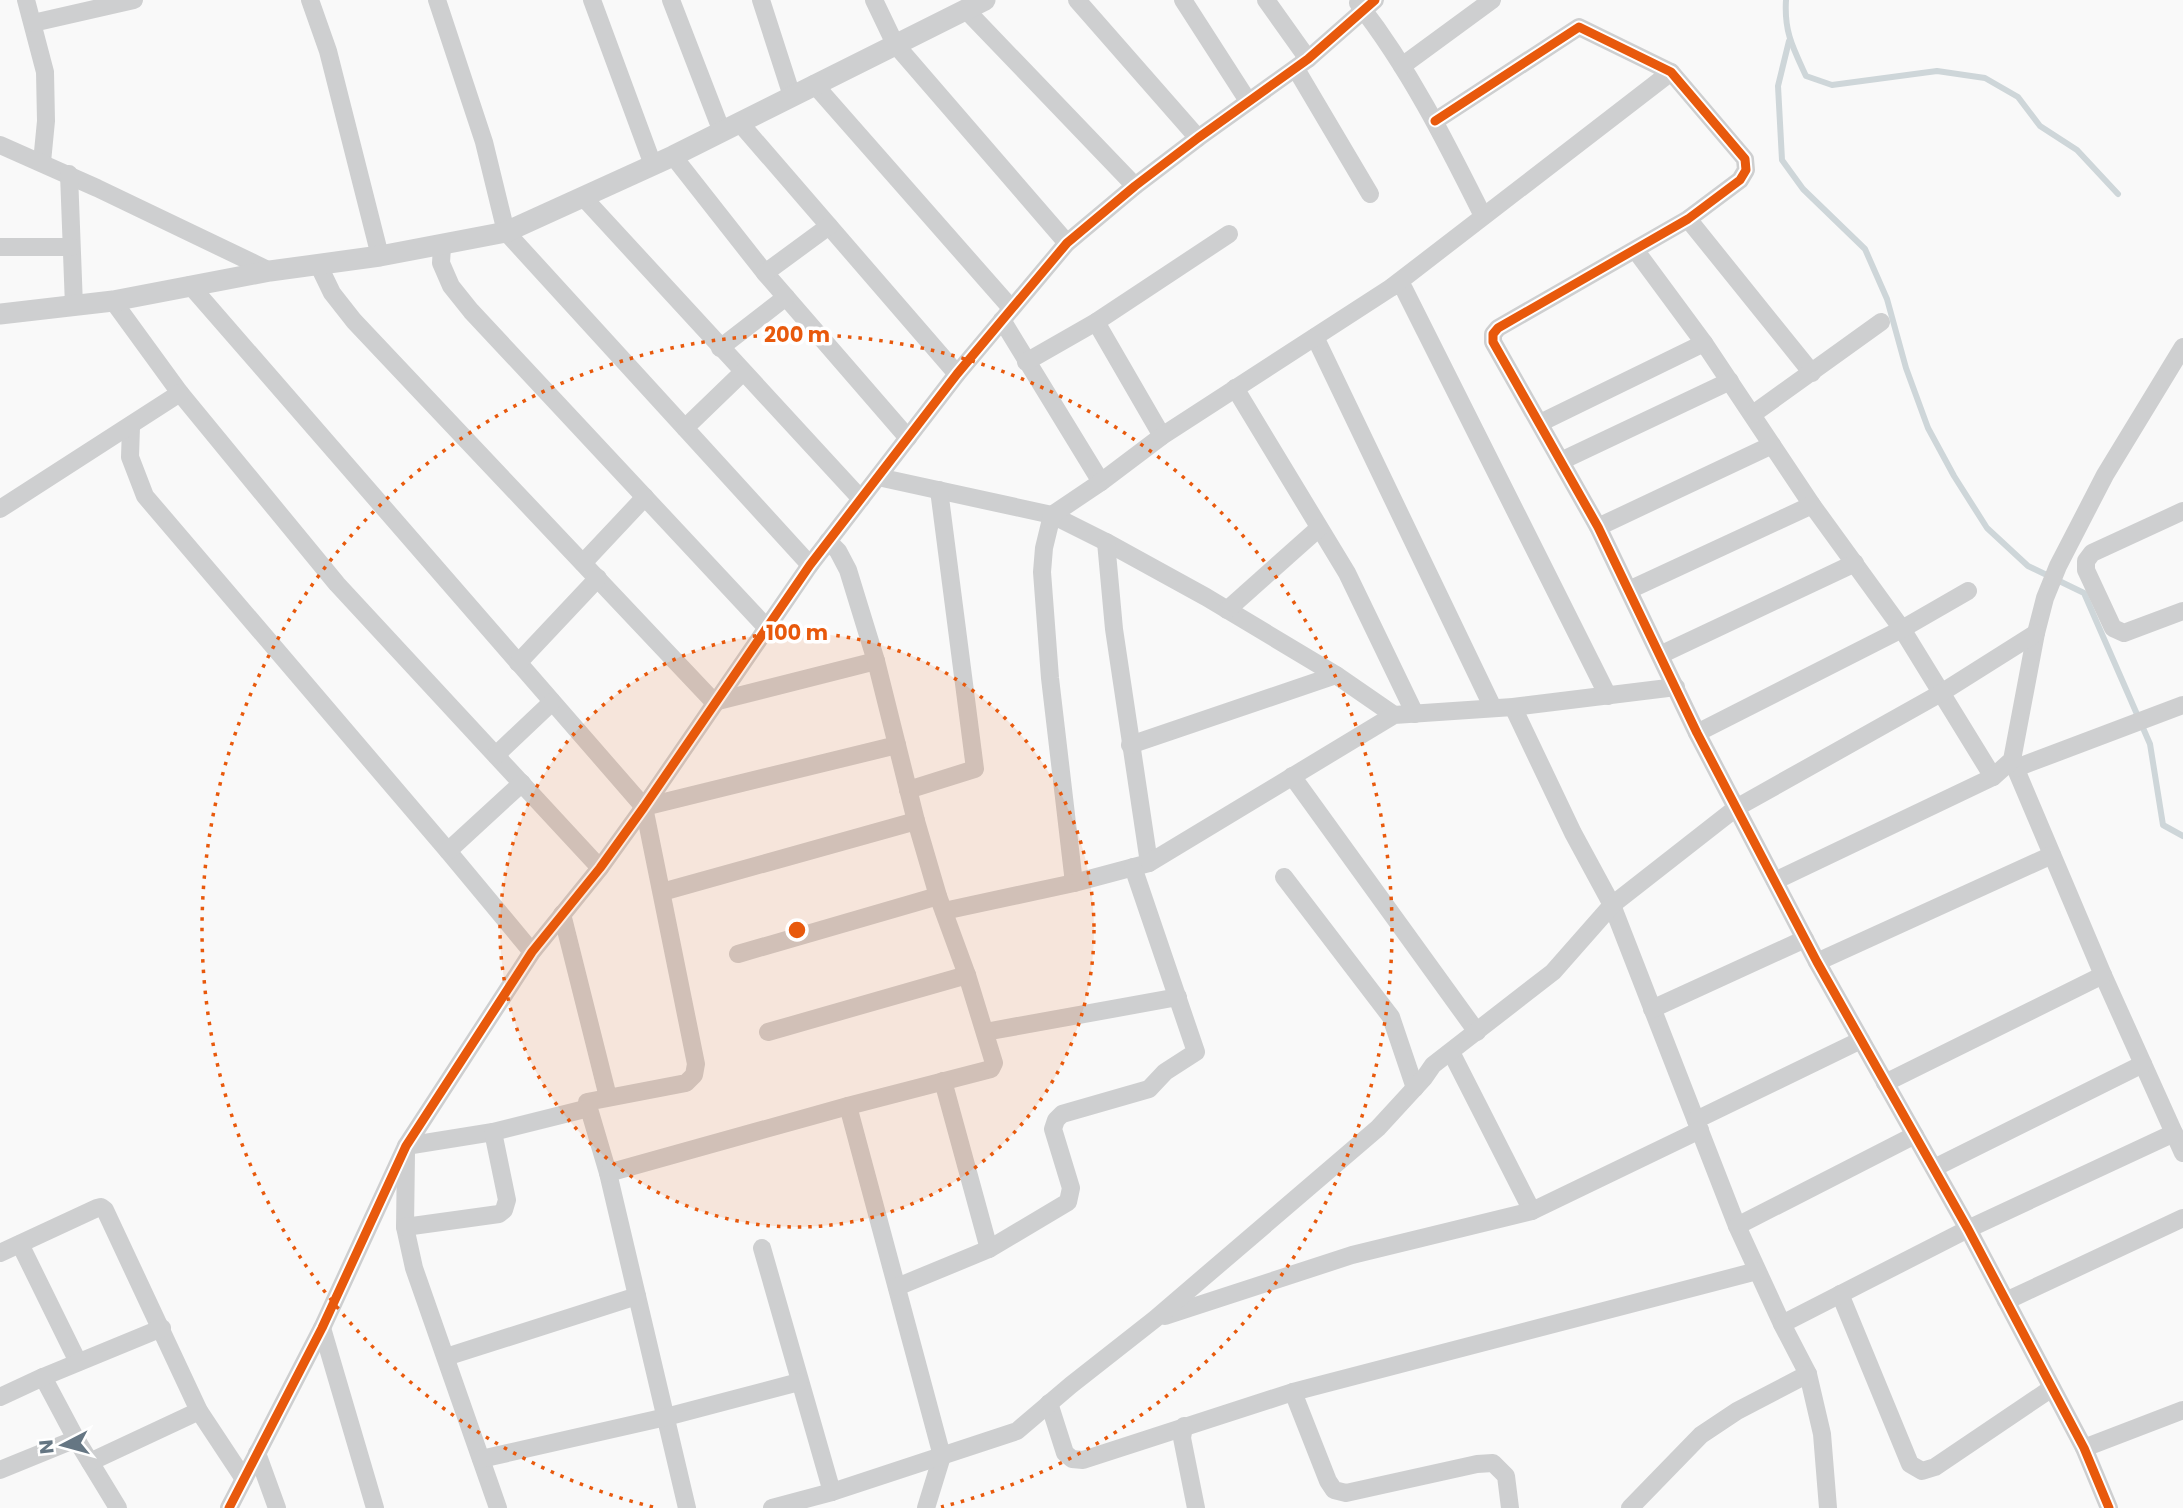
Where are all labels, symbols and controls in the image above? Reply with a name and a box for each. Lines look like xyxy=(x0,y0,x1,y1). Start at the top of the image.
text: 200 m xyxy=(764,320,830,349)
text: 100 m xyxy=(766,618,828,647)
centre of rings xyxy=(785,918,809,942)
north arrow xyxy=(28,1410,98,1480)
text: N xyxy=(32,1438,61,1455)

